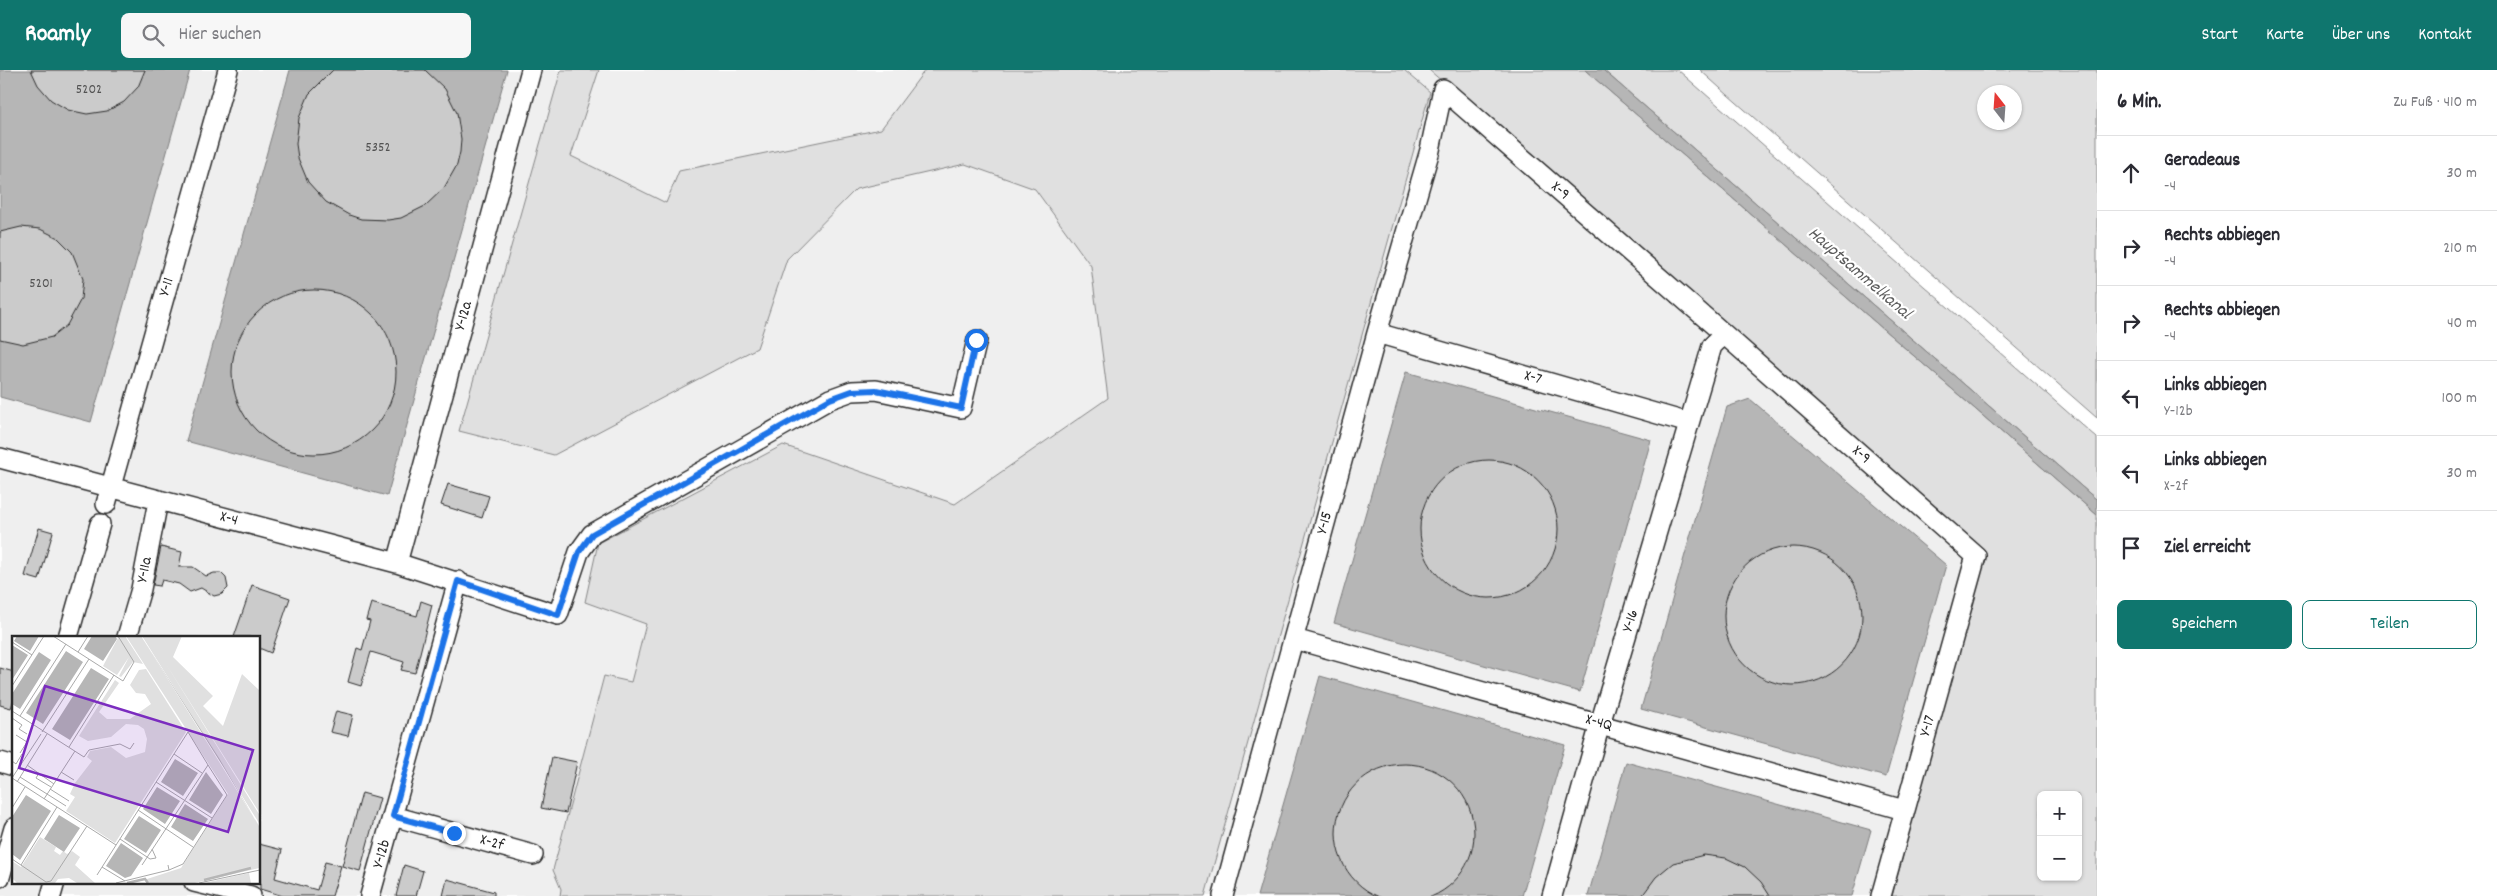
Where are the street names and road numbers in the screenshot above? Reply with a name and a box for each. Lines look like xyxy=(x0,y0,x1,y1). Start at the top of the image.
street label: X-9 xyxy=(1545,176,1575,206)
street label: Y-11 xyxy=(153,275,181,299)
street label: Y-12a xyxy=(449,298,479,333)
street label: X-7 xyxy=(1522,365,1544,391)
street label: X-9 xyxy=(1846,440,1876,470)
street label: X-4 xyxy=(217,506,241,532)
street label: Y-15 xyxy=(1311,509,1339,537)
street label: Y-11a xyxy=(131,555,159,585)
street label: Y-16 xyxy=(1617,607,1645,635)
street label: X-4Q xyxy=(1583,708,1615,738)
street label: Y-17 xyxy=(1914,713,1942,739)
street label: X-2f xyxy=(477,829,507,857)
street label: Y-12b xyxy=(367,837,397,871)

